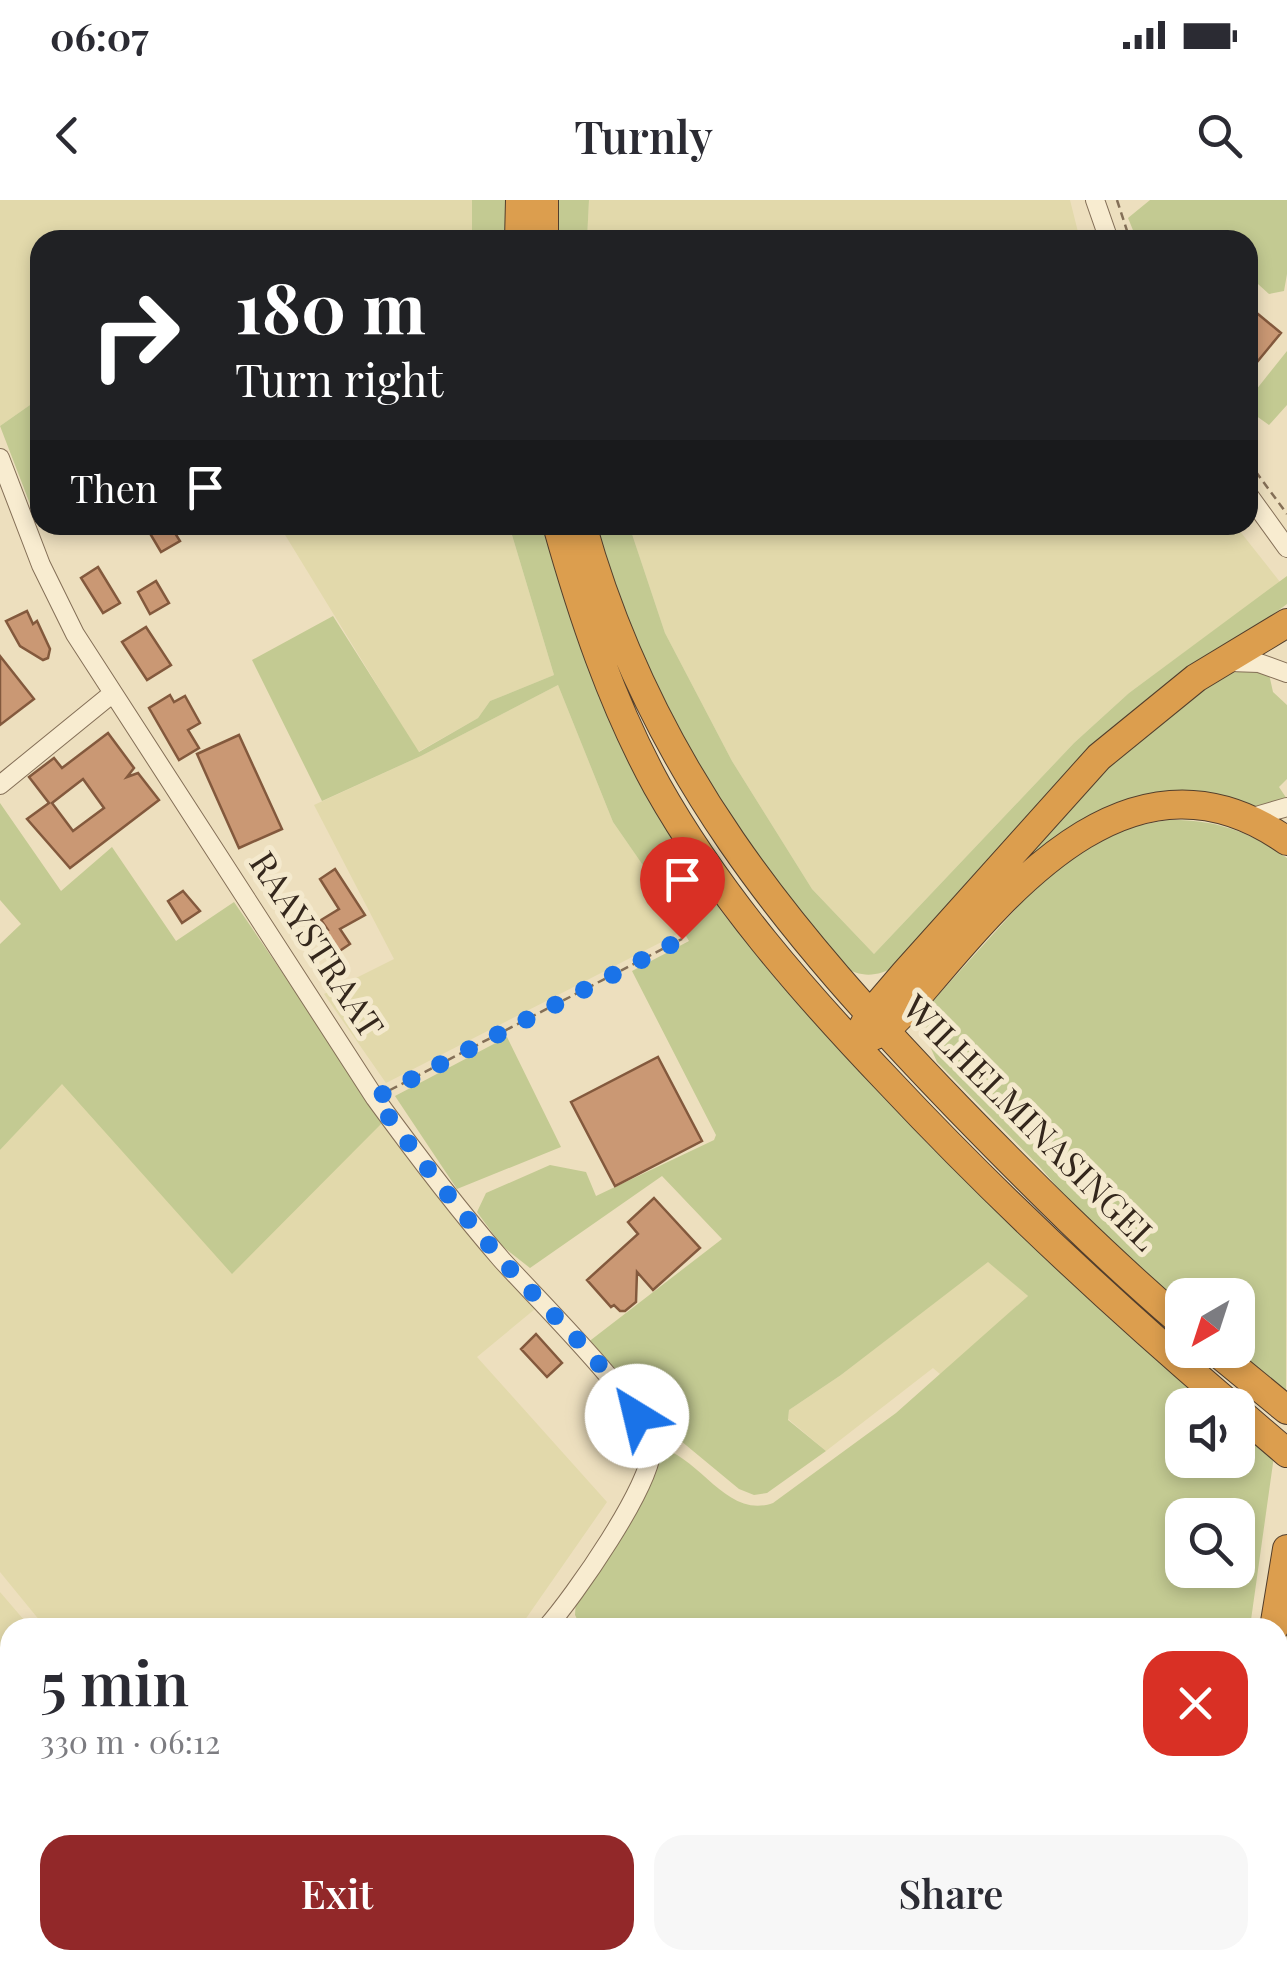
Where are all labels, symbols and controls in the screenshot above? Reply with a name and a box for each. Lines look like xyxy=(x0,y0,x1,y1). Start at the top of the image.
text: 06:07 xyxy=(50,10,149,61)
text: Turnly xyxy=(574,105,713,165)
icon: back xyxy=(40,108,95,163)
icon: search xyxy=(1192,108,1247,163)
text: 180 m xyxy=(235,258,426,352)
icon: right xyxy=(70,270,200,400)
text: Turn right xyxy=(235,348,443,408)
icon: arrive xyxy=(178,460,233,515)
text: Then xyxy=(70,462,158,513)
pin xyxy=(640,837,725,940)
street label: RAAYSTRAAT xyxy=(240,841,396,1046)
icon: arrive xyxy=(655,852,710,907)
street label: WILHELMINASINGEL xyxy=(893,983,1170,1259)
north arrow xyxy=(1165,1278,1255,1368)
map controls xyxy=(1165,1278,1255,1588)
position arrow xyxy=(585,1364,689,1468)
button: sound xyxy=(1165,1388,1255,1478)
button: search xyxy=(1165,1498,1255,1588)
text: 5 min xyxy=(40,1641,189,1721)
button: close xyxy=(1143,1651,1248,1756)
text: 330 m · 06:12 xyxy=(40,1719,220,1762)
button: Exit xyxy=(40,1835,634,1950)
button: Share xyxy=(654,1835,1248,1950)

